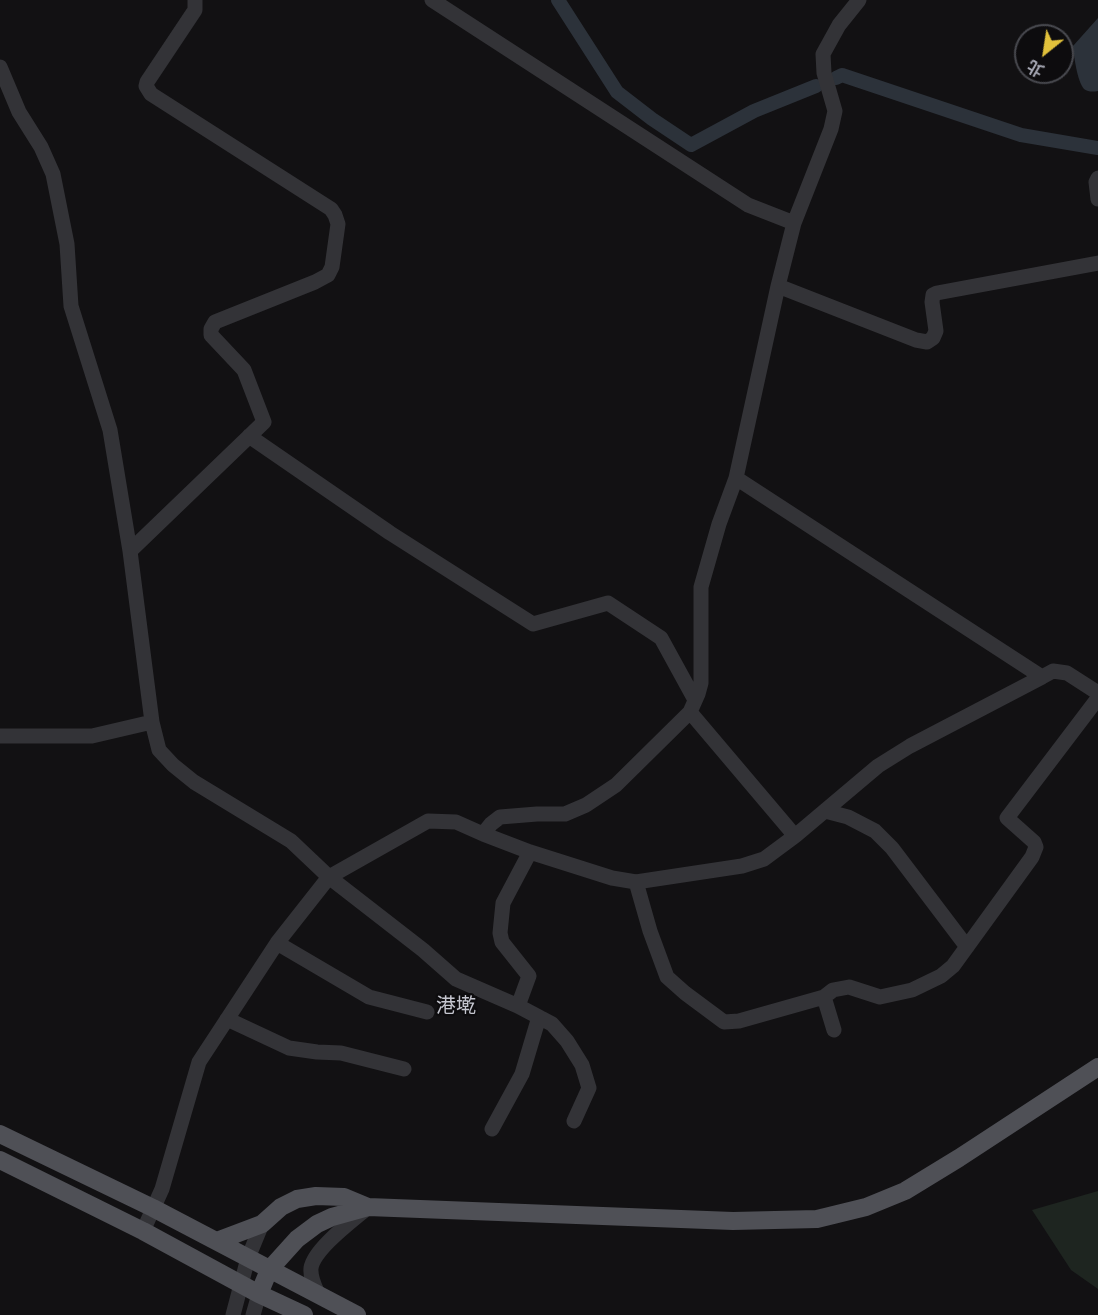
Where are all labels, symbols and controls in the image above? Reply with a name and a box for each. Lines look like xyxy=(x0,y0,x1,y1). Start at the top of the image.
north arrow xyxy=(1014,24,1074,84)
text: 北 xyxy=(1024,56,1047,81)
district label: 港墘 xyxy=(436,994,476,1018)

